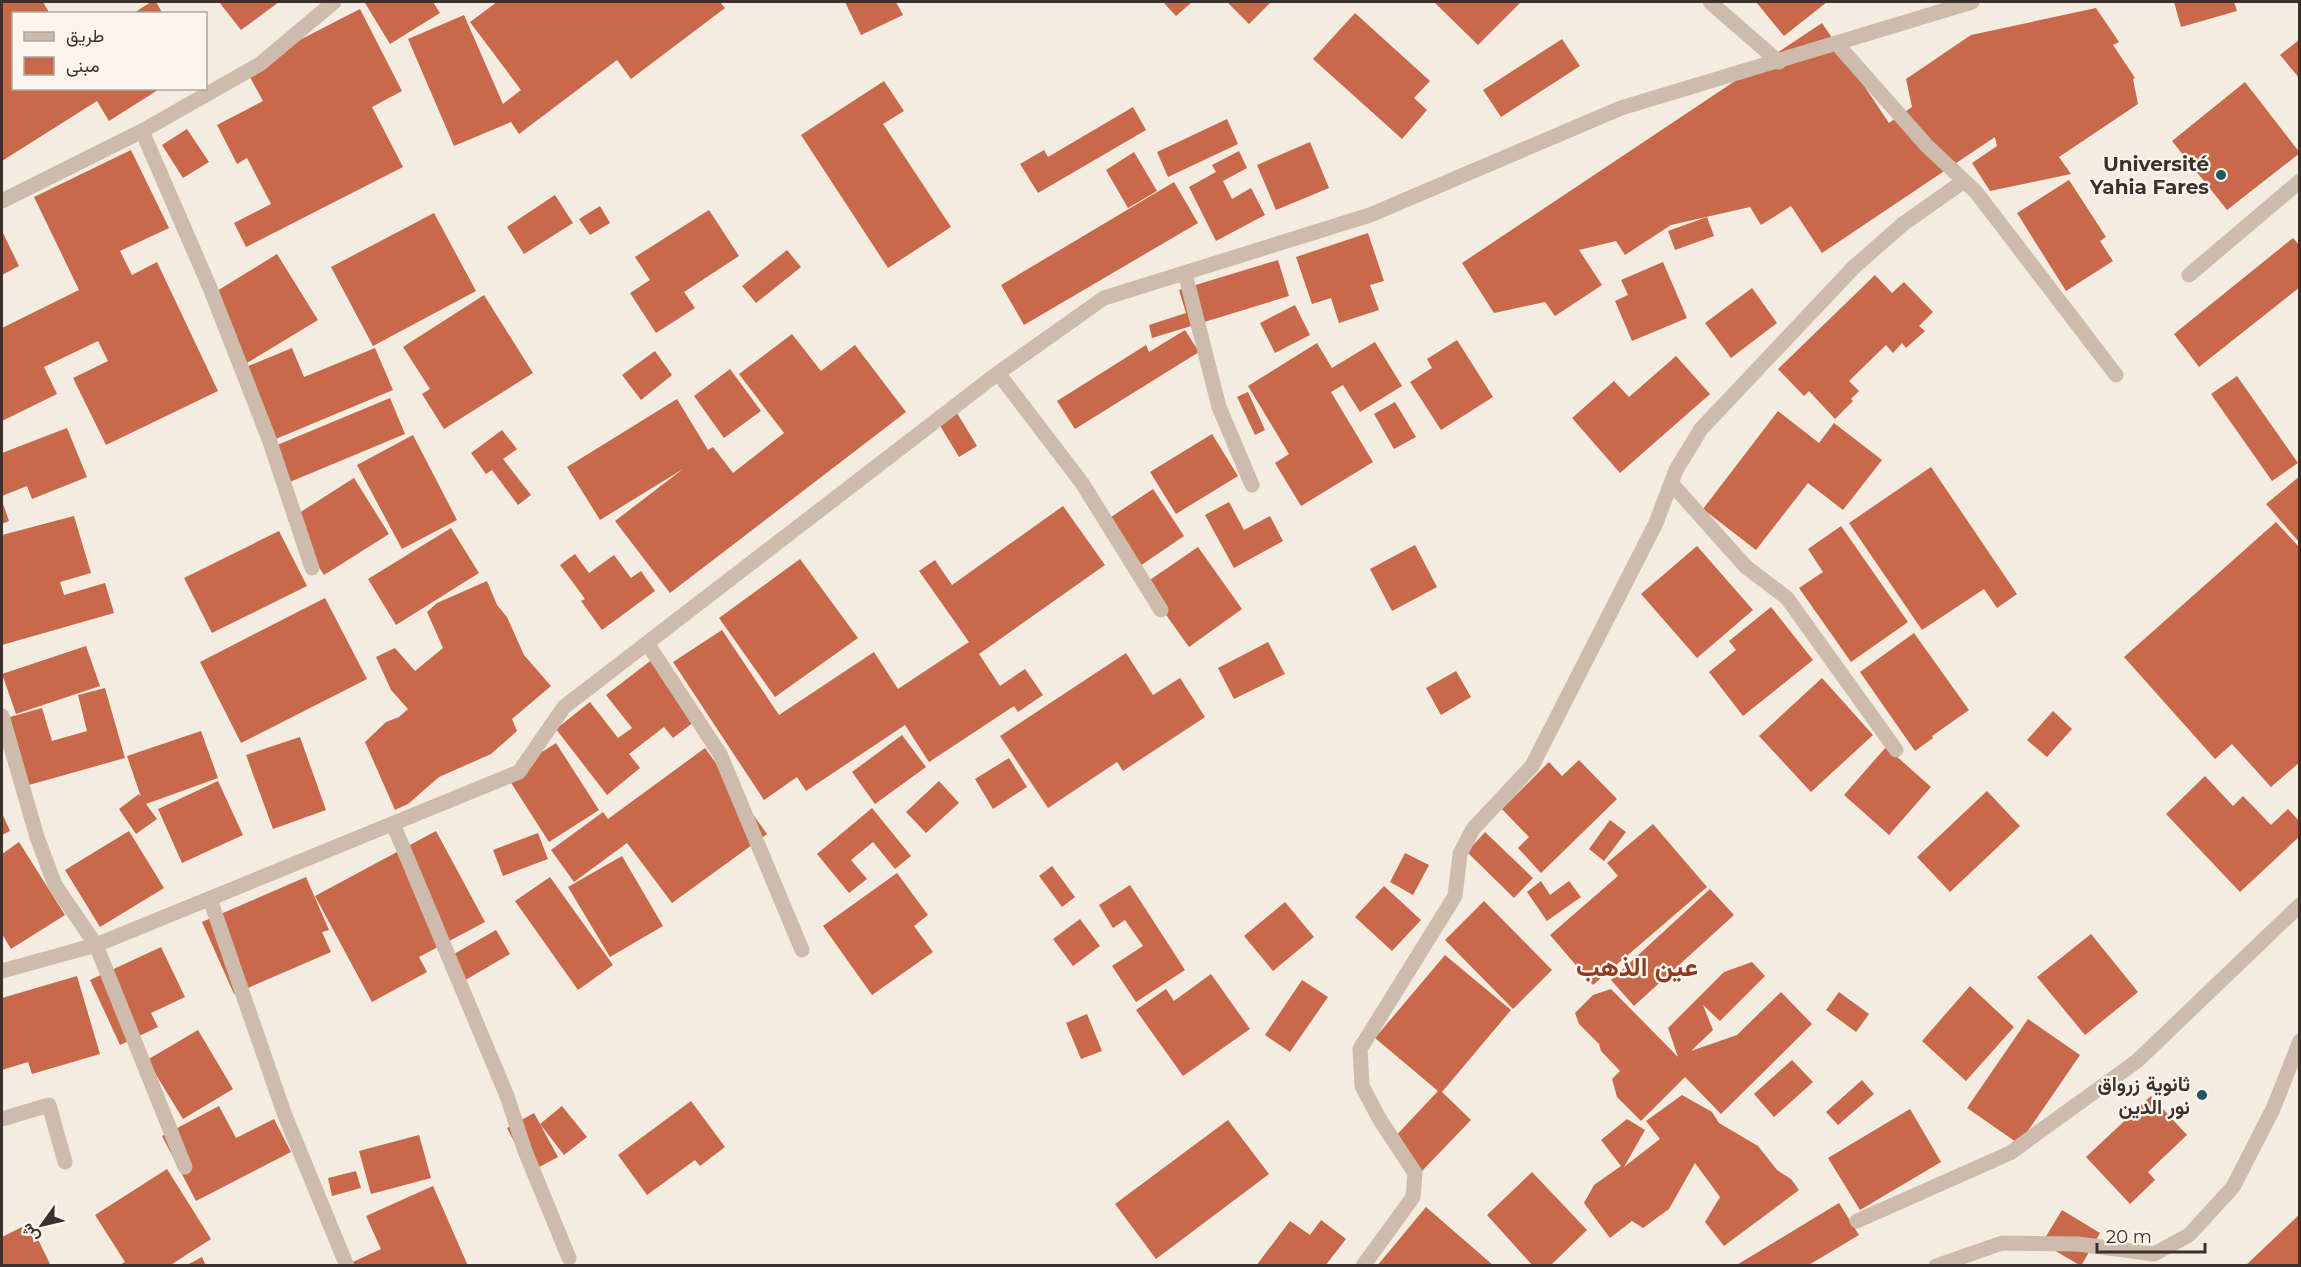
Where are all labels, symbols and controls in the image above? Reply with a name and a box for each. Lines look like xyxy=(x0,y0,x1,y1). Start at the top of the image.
legend xyxy=(12,12,207,90)
text: طريق xyxy=(66,25,104,47)
text: مبنى xyxy=(66,55,100,77)
place label: Université Yahia Fares xyxy=(2089,152,2209,199)
marker: Université Yahia Fares xyxy=(2214,168,2228,182)
district label: عين الذهب xyxy=(1576,951,1698,983)
place label: ثانوية زرواق نور الدين xyxy=(2097,1072,2190,1120)
marker: ثانوية زرواق نور الدين xyxy=(2195,1088,2209,1102)
north arrow xyxy=(12,1195,72,1255)
scale bar xyxy=(2097,1216,2205,1254)
text: ش xyxy=(17,1220,43,1246)
text: 20 m xyxy=(2106,1226,2152,1248)

